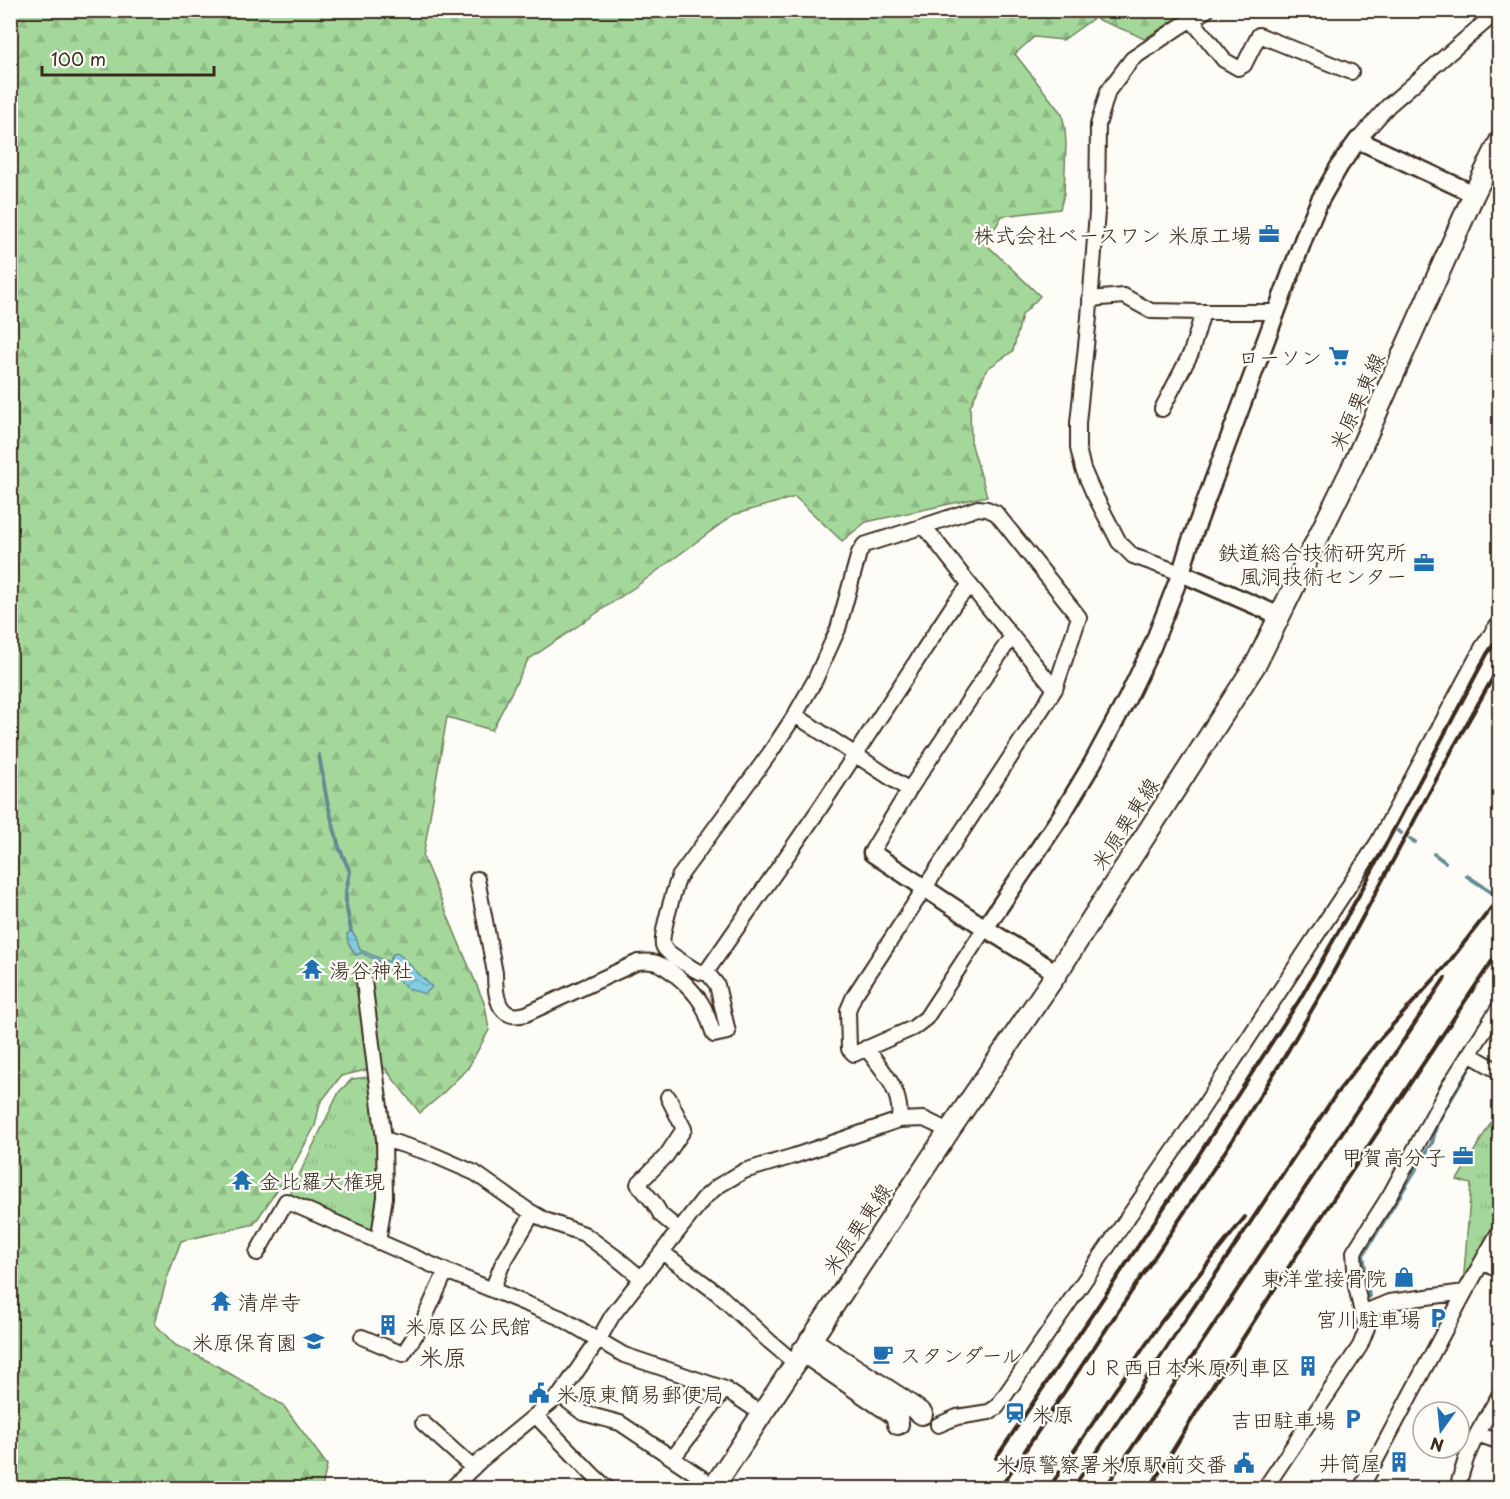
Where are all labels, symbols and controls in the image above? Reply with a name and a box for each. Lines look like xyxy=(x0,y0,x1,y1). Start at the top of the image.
scale bar xyxy=(42,39,214,77)
text: 100 m xyxy=(51,45,106,72)
place label: 株式会社ベースワン 米原工場 xyxy=(973,218,1252,250)
office icon: 株式会社ベースワン 米原工場 xyxy=(1257,222,1281,246)
place label: ローソン xyxy=(1238,340,1322,372)
supermarket icon: ローソン xyxy=(1327,344,1351,368)
street label: 米原栗東線 xyxy=(1320,347,1392,455)
place label: 鉄道総合技術研究所 風洞技術センター xyxy=(1218,535,1407,591)
office icon: 鉄道総合技術研究所 風洞技術センター xyxy=(1412,551,1436,575)
street label: 米原栗東線 xyxy=(1082,770,1166,876)
place label: 湯谷神社 xyxy=(329,953,413,985)
temple icon: 湯谷神社 xyxy=(300,957,324,981)
place label: 甲賀高分子 xyxy=(1341,1140,1446,1172)
office icon: 甲賀高分子 xyxy=(1451,1144,1475,1168)
place label: 金比羅大権現 xyxy=(259,1164,385,1196)
temple icon: 金比羅大権現 xyxy=(230,1168,254,1192)
street label: 米原栗東線 xyxy=(813,1176,899,1280)
place label: 東洋堂接骨院 xyxy=(1261,1261,1387,1293)
shop icon: 東洋堂接骨院 xyxy=(1392,1265,1416,1289)
place label: 清岸寺 xyxy=(238,1285,301,1317)
temple icon: 清岸寺 xyxy=(209,1289,233,1313)
place label: 宮川駐車場 xyxy=(1316,1302,1421,1334)
parking icon: 宮川駐車場 xyxy=(1426,1306,1450,1330)
place label: 米原区公民館 xyxy=(405,1309,531,1341)
building icon: 米原区公民館 xyxy=(376,1313,400,1337)
place label: 米原保育園 xyxy=(192,1325,297,1357)
school or university icon: 米原保育園 xyxy=(302,1329,326,1353)
district label: 米原 xyxy=(419,1338,467,1374)
place label: スタンダール xyxy=(900,1338,1022,1370)
cafe icon: スタンダール xyxy=(871,1342,895,1366)
place label: ＪＲ西日本米原列車区 xyxy=(1081,1350,1291,1382)
building icon: ＪＲ西日本米原列車区 xyxy=(1296,1354,1320,1378)
place label: 米原東簡易郵便局 xyxy=(556,1377,724,1409)
public building icon: 米原東簡易郵便局 xyxy=(527,1381,551,1405)
place label: 米原 xyxy=(1032,1397,1074,1429)
north arrow xyxy=(1411,1400,1471,1460)
station icon: 米原 xyxy=(1003,1401,1027,1425)
place label: 吉田駐車場 xyxy=(1231,1403,1336,1435)
parking icon: 吉田駐車場 xyxy=(1341,1407,1365,1431)
text: N xyxy=(1428,1432,1446,1459)
place label: 井筒屋 xyxy=(1319,1446,1382,1478)
place label: 米原警察署米原駅前交番 xyxy=(996,1447,1227,1479)
building icon: 井筒屋 xyxy=(1387,1450,1411,1474)
public building icon: 米原警察署米原駅前交番 xyxy=(1232,1451,1256,1475)

